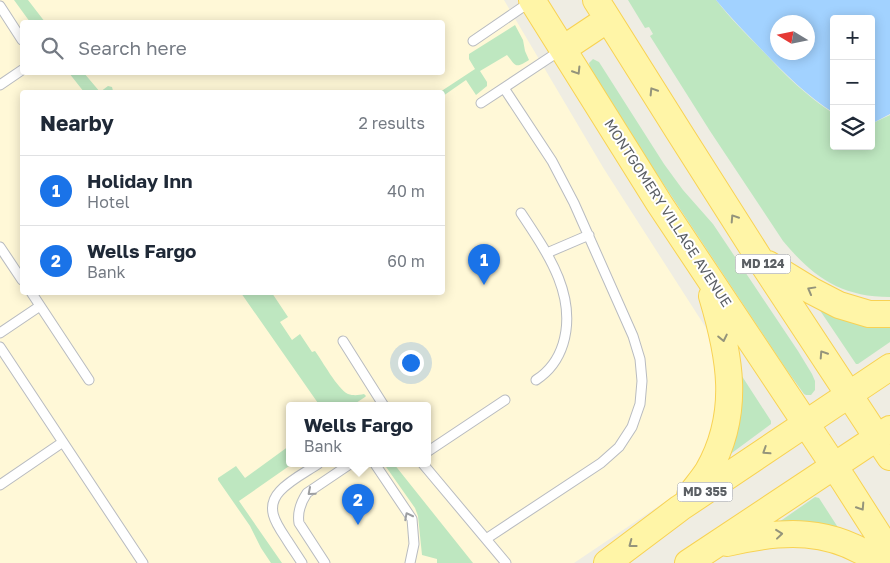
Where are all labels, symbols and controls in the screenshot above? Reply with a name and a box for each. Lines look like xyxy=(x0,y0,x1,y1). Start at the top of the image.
north arrow xyxy=(770,15,815,60)
map controls xyxy=(830,15,875,150)
button: + xyxy=(830,15,875,60)
search box xyxy=(20,20,445,75)
icon: search xyxy=(38,34,66,62)
text: Search here xyxy=(78,36,187,59)
button: − xyxy=(830,60,875,105)
one-way arrow xyxy=(571,65,580,74)
one-way arrow xyxy=(649,87,659,96)
button: layers xyxy=(830,105,875,150)
text: Nearby xyxy=(40,110,114,136)
text: 2 results xyxy=(359,113,425,133)
street label: MONTGOMERY VILLAGE AVENUE xyxy=(601,116,736,310)
text: Holiday Inn xyxy=(87,169,192,192)
text: 1 xyxy=(52,181,60,201)
text: 40 m xyxy=(387,181,425,201)
text: Hotel xyxy=(87,192,130,212)
one-way arrow xyxy=(731,215,740,224)
text: Wells Fargo xyxy=(87,239,197,262)
pin: 1 xyxy=(468,244,500,285)
text: 2 xyxy=(51,251,61,271)
text: 60 m xyxy=(387,251,425,271)
road number: MD 124 xyxy=(736,254,790,274)
text: Bank xyxy=(87,262,126,282)
one-way arrow xyxy=(807,286,816,296)
one-way arrow xyxy=(717,333,728,342)
your location xyxy=(398,350,424,376)
one-way arrow xyxy=(820,351,829,360)
popup xyxy=(286,402,431,467)
text: Wells Fargo xyxy=(304,413,413,436)
text: Bank xyxy=(304,436,342,456)
one-way arrow xyxy=(762,445,771,455)
road number: MD 355 xyxy=(678,482,732,502)
pin: 2 xyxy=(342,484,374,525)
one-way arrow xyxy=(307,487,316,496)
one-way arrow xyxy=(854,502,864,511)
one-way arrow xyxy=(404,512,414,521)
one-way arrow xyxy=(775,529,783,540)
one-way arrow xyxy=(628,538,638,547)

